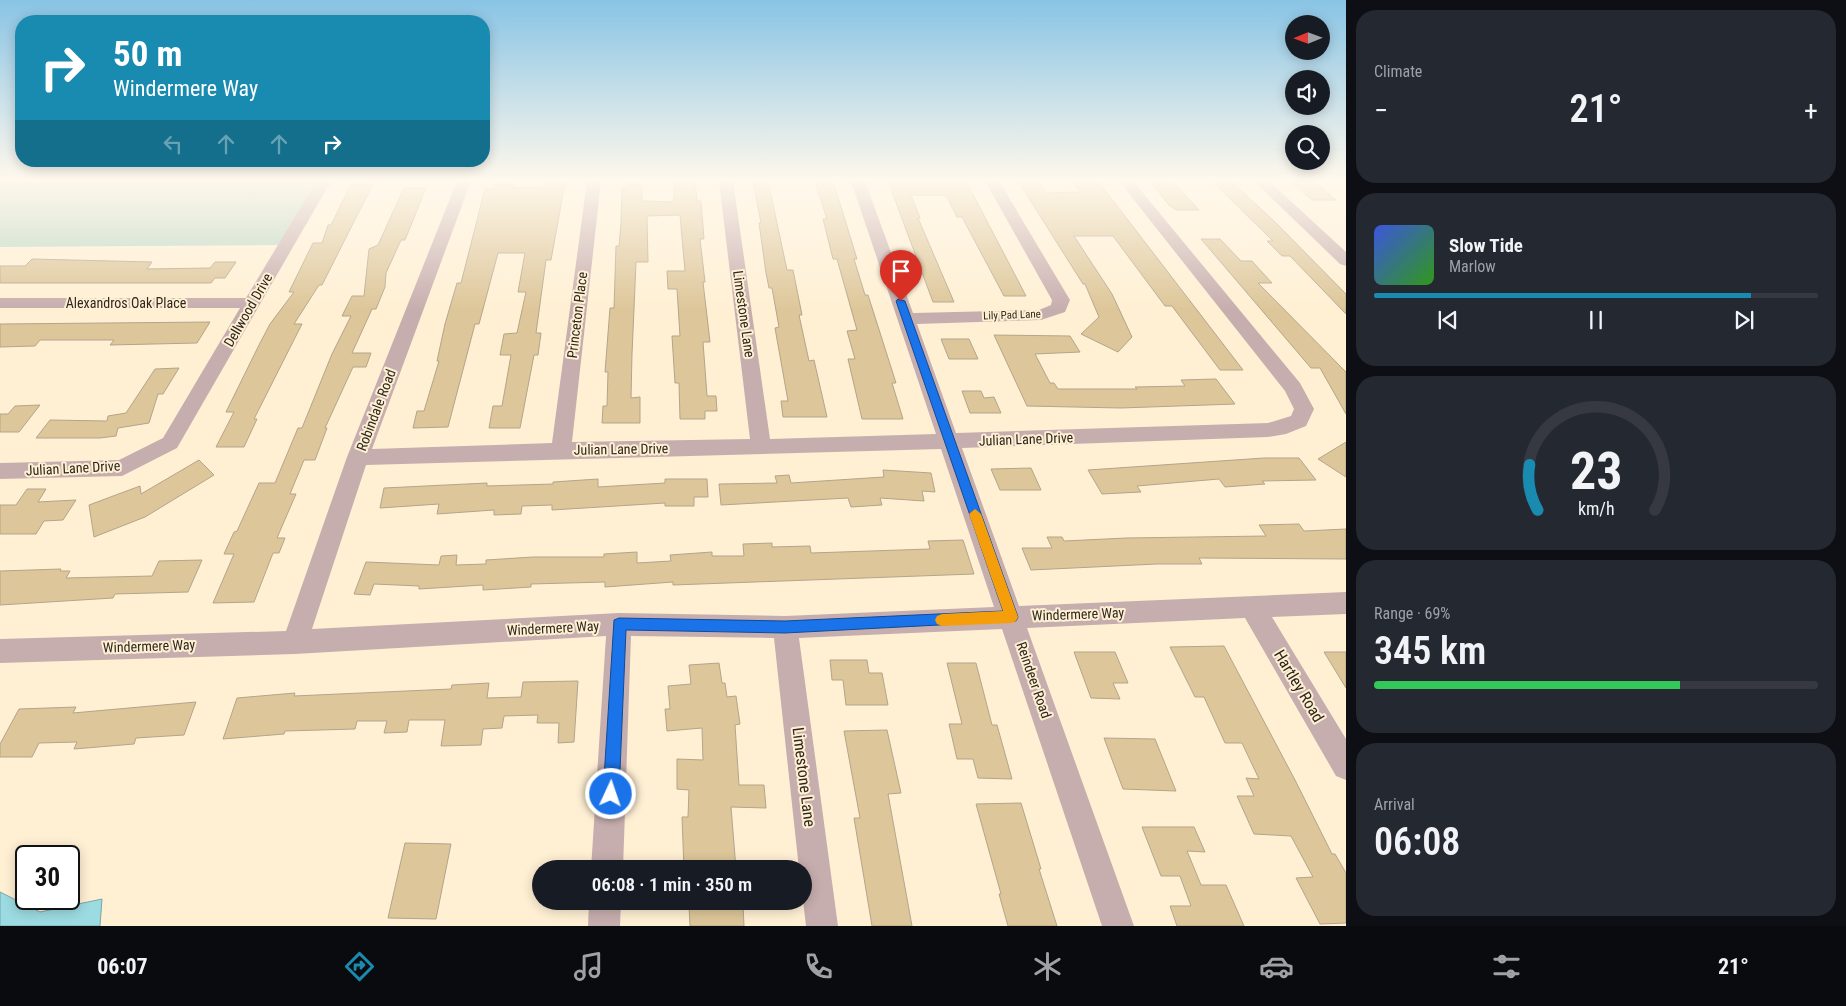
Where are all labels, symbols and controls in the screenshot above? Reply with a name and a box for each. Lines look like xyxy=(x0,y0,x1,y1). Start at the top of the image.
north arrow xyxy=(1285,15,1330,60)
map controls xyxy=(1285,15,1330,170)
text: 50 m xyxy=(113,34,182,75)
icon: right xyxy=(30,35,95,100)
text: Climate xyxy=(1374,62,1422,81)
button: sound xyxy=(1285,70,1330,115)
text: Windermere Way xyxy=(113,76,258,101)
text: 21° xyxy=(1570,87,1622,131)
text: − xyxy=(1374,94,1388,127)
text: + xyxy=(1804,94,1818,127)
button: search xyxy=(1285,125,1330,170)
icon: left xyxy=(159,130,187,158)
icon: ahead xyxy=(212,130,240,158)
icon: ahead xyxy=(265,130,293,158)
icon: right xyxy=(318,130,346,158)
text: Slow Tide xyxy=(1449,234,1523,257)
pin xyxy=(880,250,922,301)
icon: arrive xyxy=(887,257,915,285)
text: Marlow xyxy=(1449,257,1496,276)
street label: Limestone Lane xyxy=(730,269,758,359)
street label: Dellwood Drive xyxy=(221,270,276,350)
street label: Princeton Place xyxy=(564,271,590,359)
street label: Alexandros Oak Place xyxy=(66,295,187,311)
icon: previous xyxy=(1434,306,1462,334)
icon: pause xyxy=(1582,306,1610,334)
icon: next xyxy=(1730,306,1758,334)
street label: Lily Pad Lane xyxy=(983,307,1041,323)
street label: Robindale Road xyxy=(353,367,399,453)
street label: Julian Lane Drive xyxy=(978,429,1074,449)
street label: Julian Lane Drive xyxy=(574,440,669,458)
text: 23 xyxy=(1570,441,1622,502)
street label: Julian Lane Drive xyxy=(25,458,121,478)
text: km/h xyxy=(1578,498,1614,519)
street label: Windermere Way xyxy=(1032,604,1125,624)
text: Range · 69% xyxy=(1374,604,1450,623)
street label: Windermere Way xyxy=(506,618,600,638)
text: 345 km xyxy=(1374,629,1486,673)
street label: Windermere Way xyxy=(103,636,196,656)
street label: Reindeer Road xyxy=(1013,640,1055,720)
street label: Hartley Road xyxy=(1270,646,1328,726)
street label: Limestone Lane xyxy=(788,726,820,828)
position arrow xyxy=(584,767,636,819)
text: Arrival xyxy=(1374,795,1415,814)
text: 06:08 xyxy=(1374,820,1460,864)
speed limit sign: 30 xyxy=(15,845,80,910)
text: 06:08 · 1 min · 350 m xyxy=(592,873,752,896)
icon: directions xyxy=(342,949,377,984)
icon: music xyxy=(571,949,606,984)
icon: phone xyxy=(801,949,836,984)
icon: climate xyxy=(1030,949,1065,984)
icon: car xyxy=(1259,949,1294,984)
icon: filters xyxy=(1489,949,1524,984)
text: 06:07 xyxy=(97,954,148,979)
text: 21° xyxy=(1718,954,1749,979)

